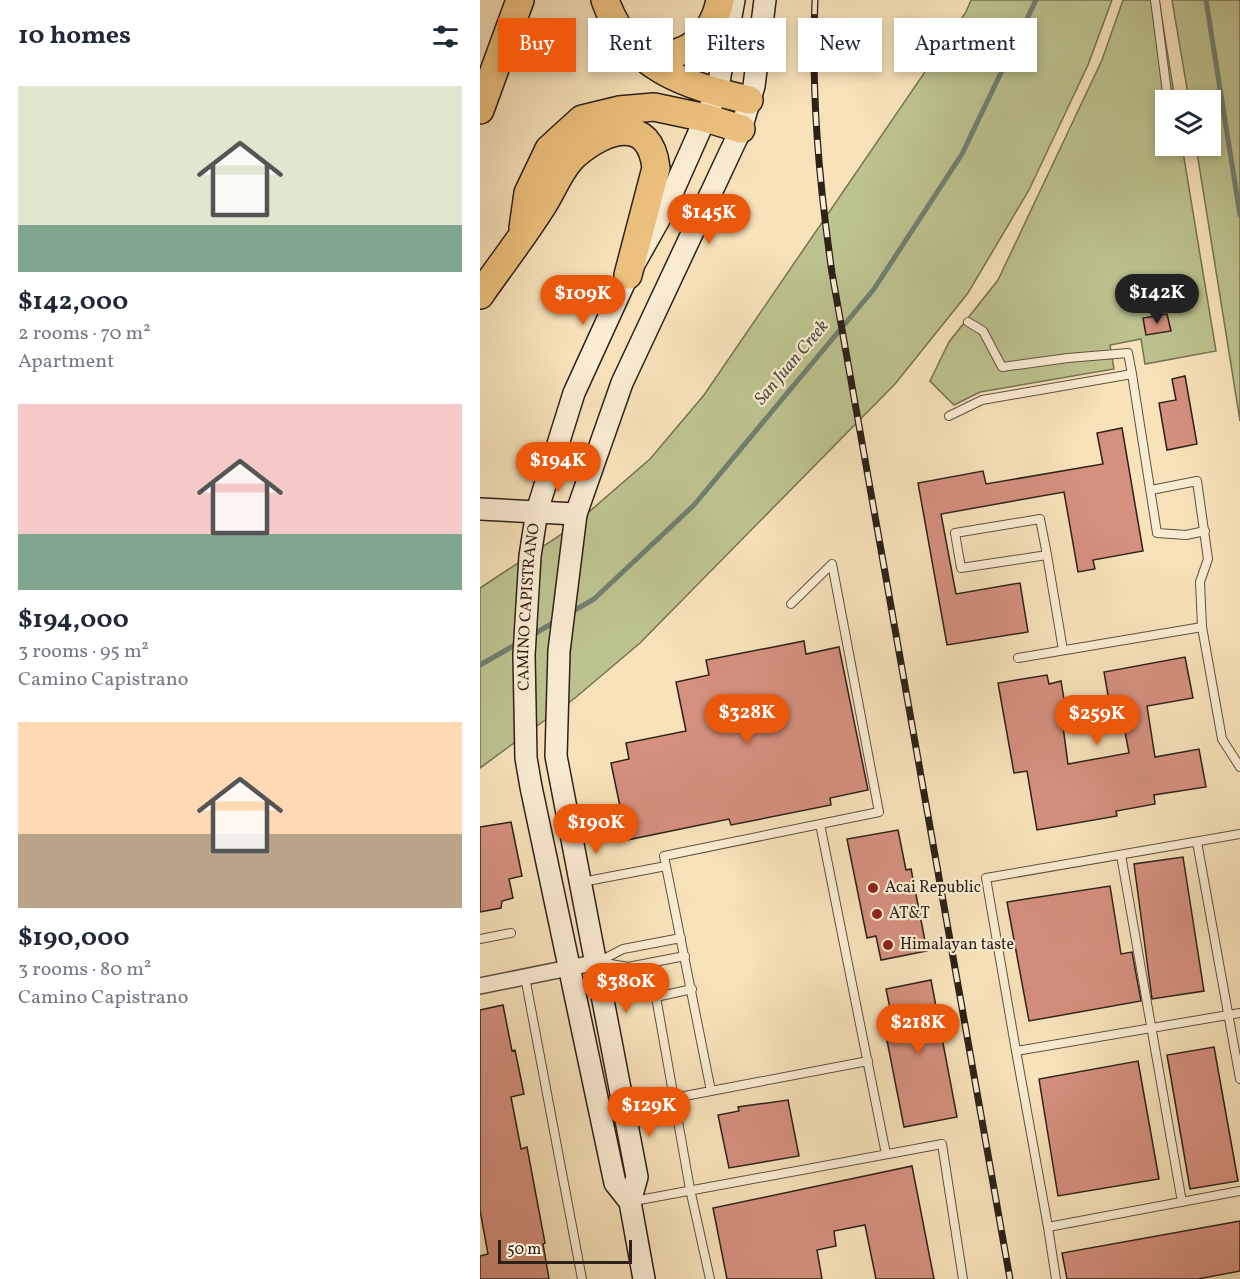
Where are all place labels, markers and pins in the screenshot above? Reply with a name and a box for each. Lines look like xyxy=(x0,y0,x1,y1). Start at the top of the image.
pin: $145K xyxy=(667,194,751,245)
pin: $142K xyxy=(1115,274,1199,325)
pin: $109K xyxy=(541,275,625,326)
pin: $194K xyxy=(516,442,600,493)
pin: $328K xyxy=(705,694,789,745)
pin: $259K xyxy=(1055,695,1139,746)
pin: $190K xyxy=(554,804,638,855)
place label: Acai Republic xyxy=(885,877,981,899)
marker: Acai Republic xyxy=(866,881,880,895)
place label: AT&T xyxy=(889,903,930,925)
marker: AT&T xyxy=(870,907,884,921)
place label: Himalayan taste xyxy=(900,934,1014,956)
marker: Himalayan taste xyxy=(881,938,895,952)
pin: $380K xyxy=(584,963,668,1014)
pin: $218K xyxy=(876,1004,960,1055)
pin: $129K xyxy=(607,1087,691,1138)

